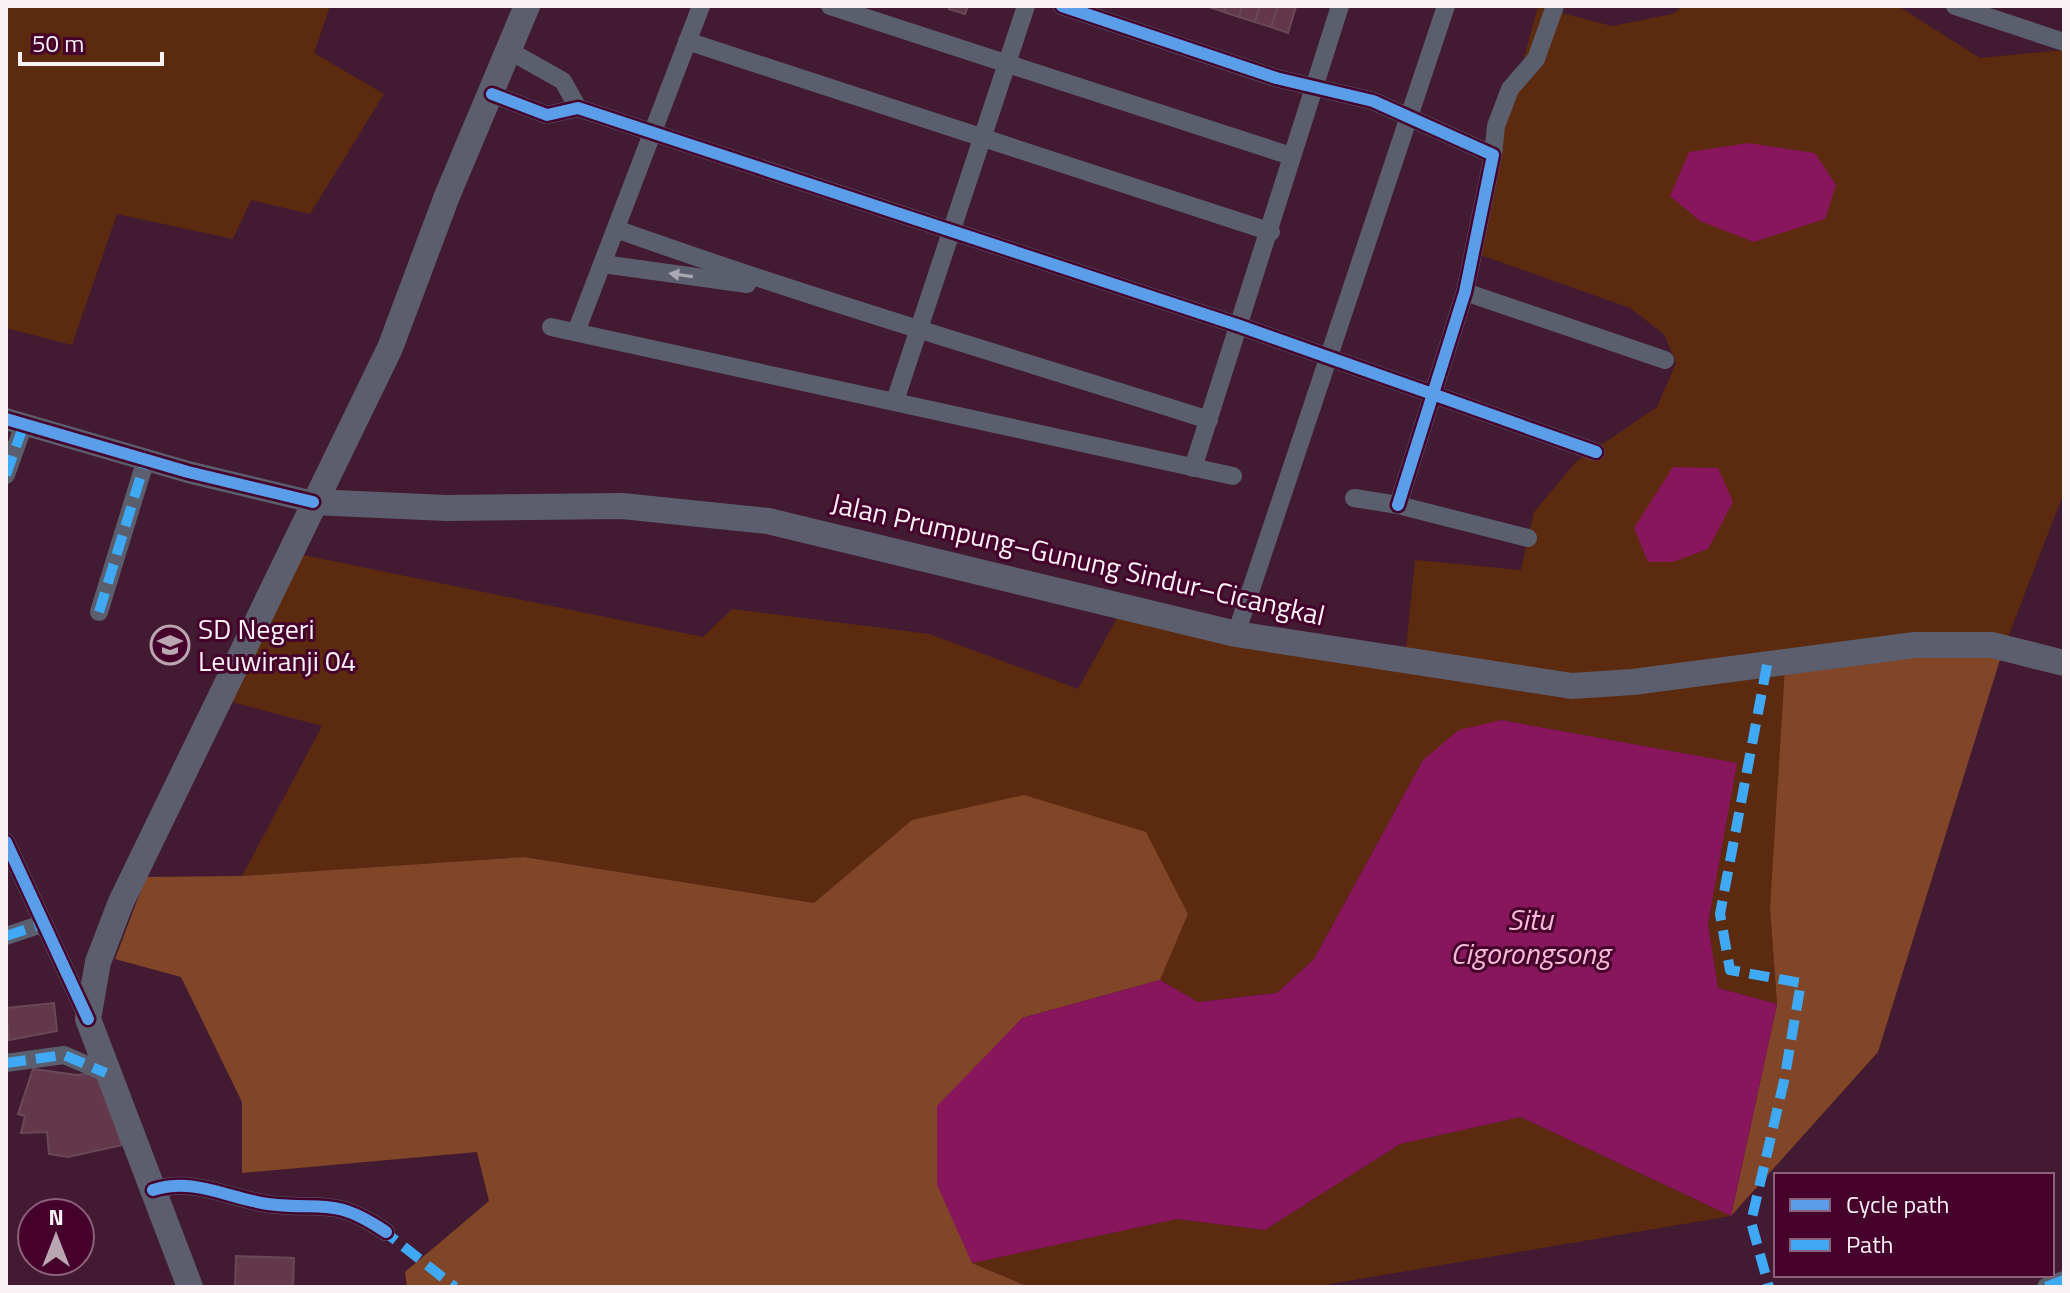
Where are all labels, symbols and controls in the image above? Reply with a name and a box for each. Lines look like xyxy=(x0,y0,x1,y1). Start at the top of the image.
scale bar xyxy=(20,16,162,66)
text: 50 m xyxy=(32,25,84,61)
one-way arrow xyxy=(668,268,693,281)
street label: Jalan Prumpung–Gunung Sindur–Cicangkal xyxy=(827,481,1329,636)
place label: SD Negeri Leuwiranji 04 xyxy=(198,607,356,682)
school or university icon: SD Negeri Leuwiranji 04 xyxy=(149,624,191,666)
water label: Situ Cigorongsong xyxy=(1450,896,1613,976)
legend xyxy=(1774,1173,2054,1277)
text: Cycle path xyxy=(1846,1186,1949,1222)
north arrow xyxy=(16,1197,96,1277)
text: N xyxy=(48,1200,64,1234)
text: Path xyxy=(1846,1226,1893,1262)

